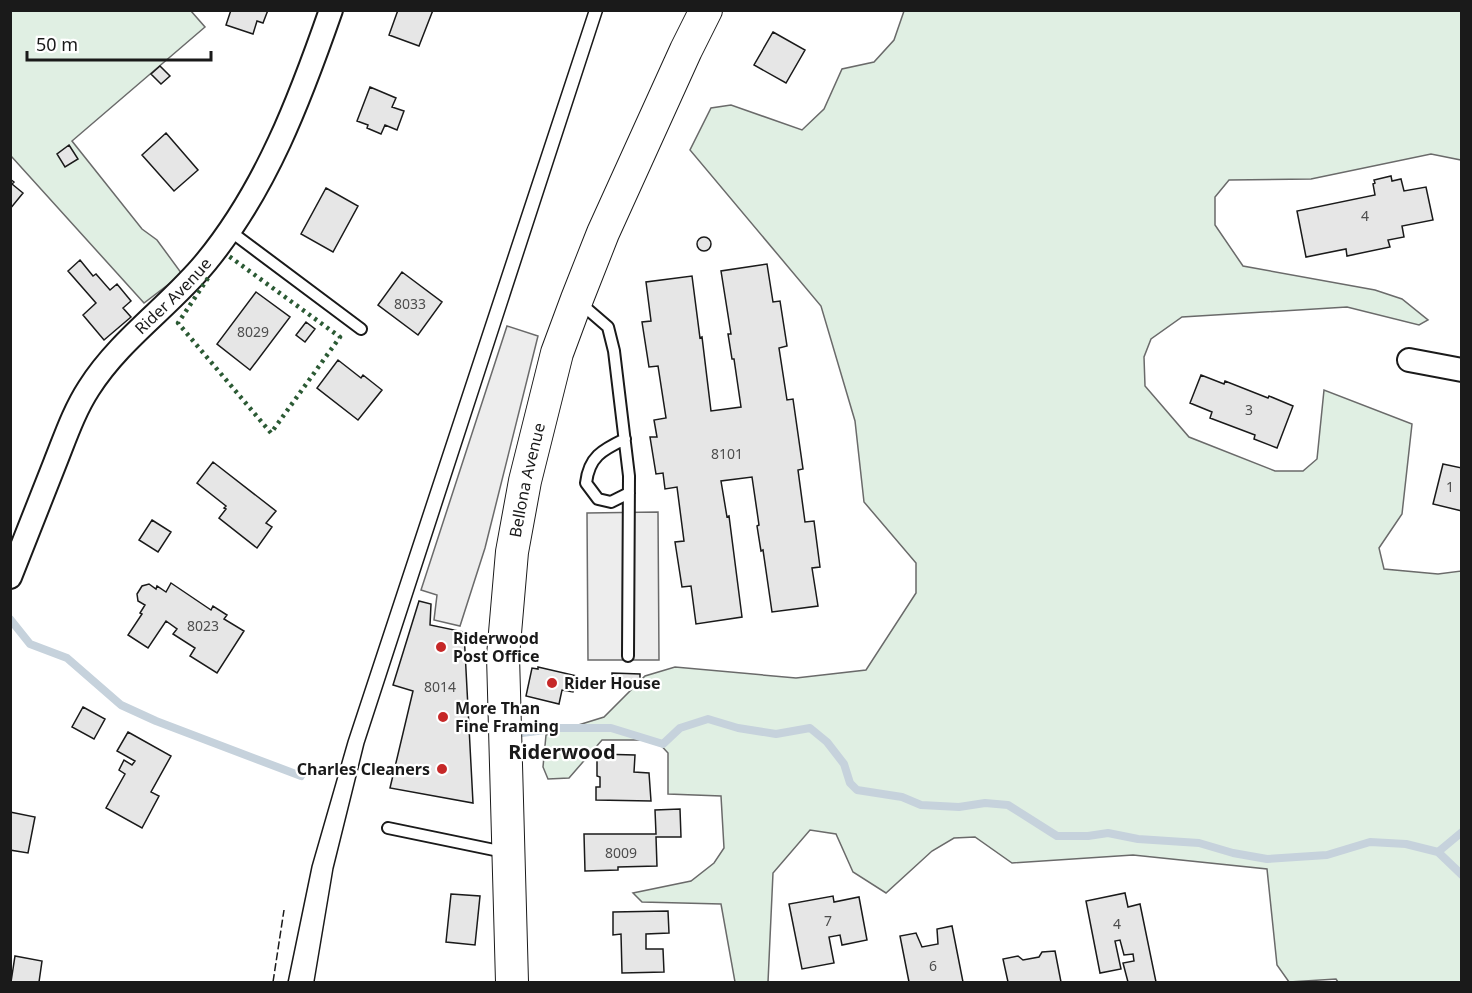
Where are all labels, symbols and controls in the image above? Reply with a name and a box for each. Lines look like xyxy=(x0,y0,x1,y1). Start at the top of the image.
scale bar xyxy=(27,24,212,62)
text: 50 m xyxy=(36,32,78,56)
house number: 4 xyxy=(1361,206,1369,225)
street label: Rider Avenue xyxy=(130,253,216,339)
house number: 8033 xyxy=(394,294,426,313)
house number: 8029 xyxy=(237,322,269,341)
house number: 3 xyxy=(1245,400,1253,419)
street label: Bellona Avenue xyxy=(504,420,550,539)
house number: 8101 xyxy=(711,444,743,463)
house number: 1 xyxy=(1446,477,1454,496)
house number: 8023 xyxy=(187,616,219,635)
place label: Riderwood Post Office xyxy=(453,627,540,667)
marker: Riderwood Post Office xyxy=(434,640,448,654)
place label: Rider House xyxy=(564,672,660,694)
marker: Rider House xyxy=(545,676,559,690)
house number: 8014 xyxy=(424,677,456,696)
place label: More Than Fine Framing xyxy=(455,697,559,737)
marker: More Than Fine Framing xyxy=(436,710,450,724)
district label: Riderwood xyxy=(508,738,616,765)
place label: Charles Cleaners xyxy=(297,758,430,780)
marker: Charles Cleaners xyxy=(435,762,449,776)
house number: 8009 xyxy=(605,843,637,862)
house number: 7 xyxy=(824,911,832,930)
house number: 4 xyxy=(1113,914,1121,933)
house number: 6 xyxy=(929,956,937,975)

